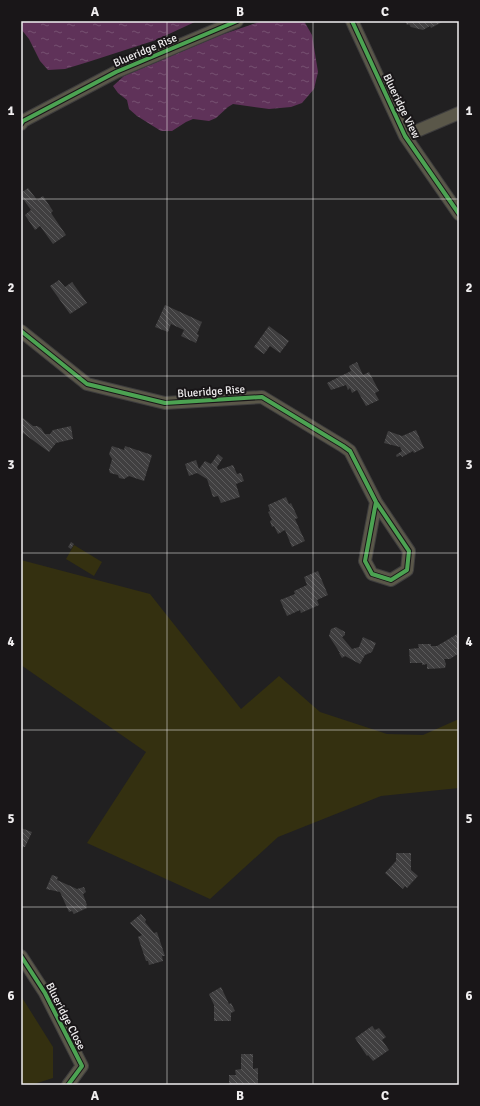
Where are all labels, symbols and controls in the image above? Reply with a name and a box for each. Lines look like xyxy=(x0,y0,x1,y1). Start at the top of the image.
text: A xyxy=(91,4,100,20)
text: B xyxy=(236,4,244,20)
text: C xyxy=(381,4,389,20)
street label: Blueridge Rise xyxy=(111,31,179,70)
street label: Blueridge View xyxy=(380,72,423,141)
text: 1 xyxy=(7,103,15,119)
text: 1 xyxy=(465,103,473,119)
text: 2 xyxy=(7,280,15,296)
text: 2 xyxy=(465,280,473,296)
street label: Blueridge Rise xyxy=(177,383,245,400)
text: 3 xyxy=(7,457,15,473)
text: 3 xyxy=(465,457,473,473)
text: 4 xyxy=(7,634,15,650)
text: 4 xyxy=(465,634,473,650)
text: 5 xyxy=(7,811,15,827)
text: 5 xyxy=(465,811,473,827)
street label: Blueridge Close xyxy=(43,980,88,1052)
text: 6 xyxy=(7,988,15,1004)
text: 6 xyxy=(465,988,473,1004)
text: A xyxy=(91,1088,100,1104)
text: B xyxy=(236,1088,244,1104)
text: C xyxy=(381,1088,389,1104)

